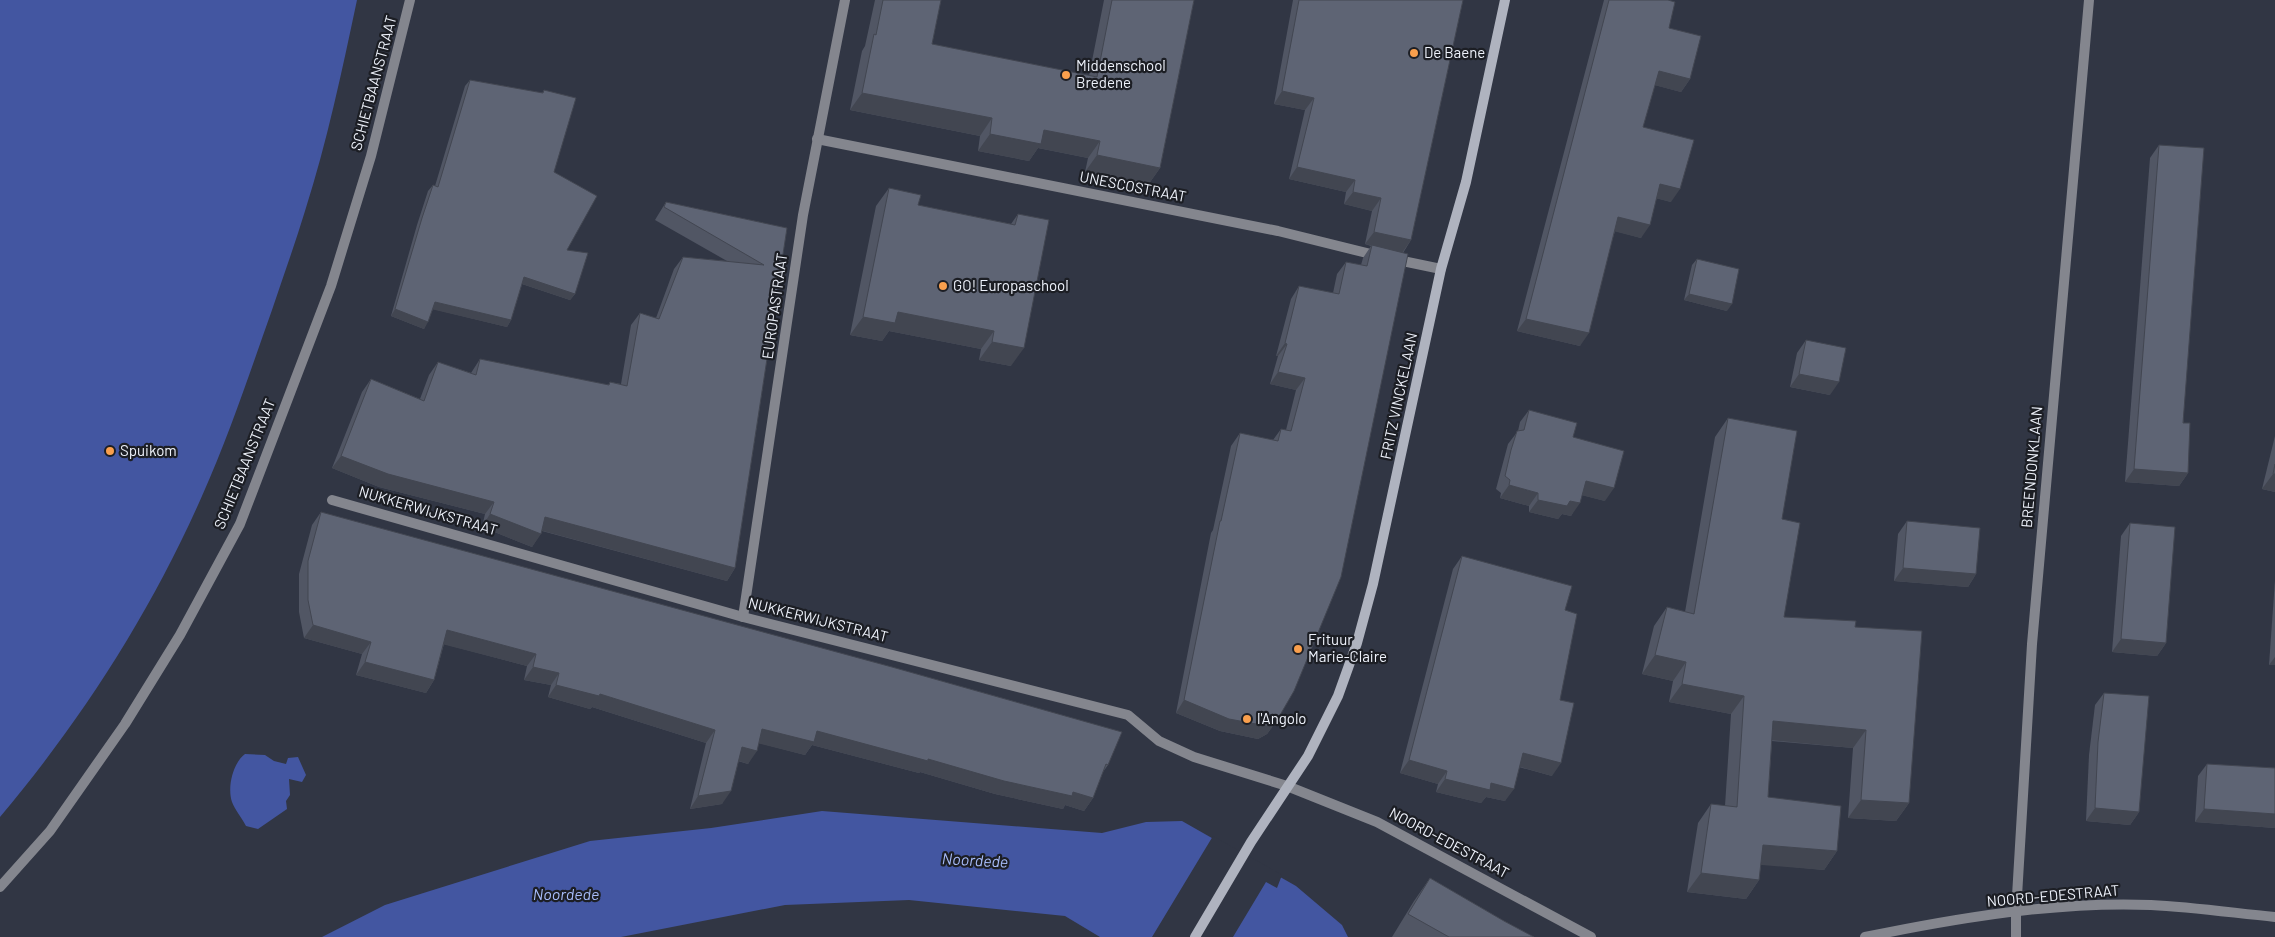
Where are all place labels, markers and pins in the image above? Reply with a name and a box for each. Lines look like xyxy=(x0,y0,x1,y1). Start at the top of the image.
place label: De Baene xyxy=(1424,43,1485,61)
marker: De Baene xyxy=(1408,47,1420,59)
place label: Middenschool Bredene xyxy=(1076,56,1166,91)
marker: Middenschool Bredene xyxy=(1060,69,1072,81)
place label: GO! Europaschool xyxy=(953,276,1069,294)
marker: GO! Europaschool xyxy=(937,280,949,292)
place label: Spuikom xyxy=(120,441,177,459)
marker: Spuikom xyxy=(104,445,116,457)
place label: Frituur Marie-Claire xyxy=(1308,630,1387,665)
marker: Frituur Marie-Claire xyxy=(1292,643,1304,655)
place label: l'Angolo xyxy=(1257,709,1307,727)
marker: l'Angolo xyxy=(1241,713,1253,725)

